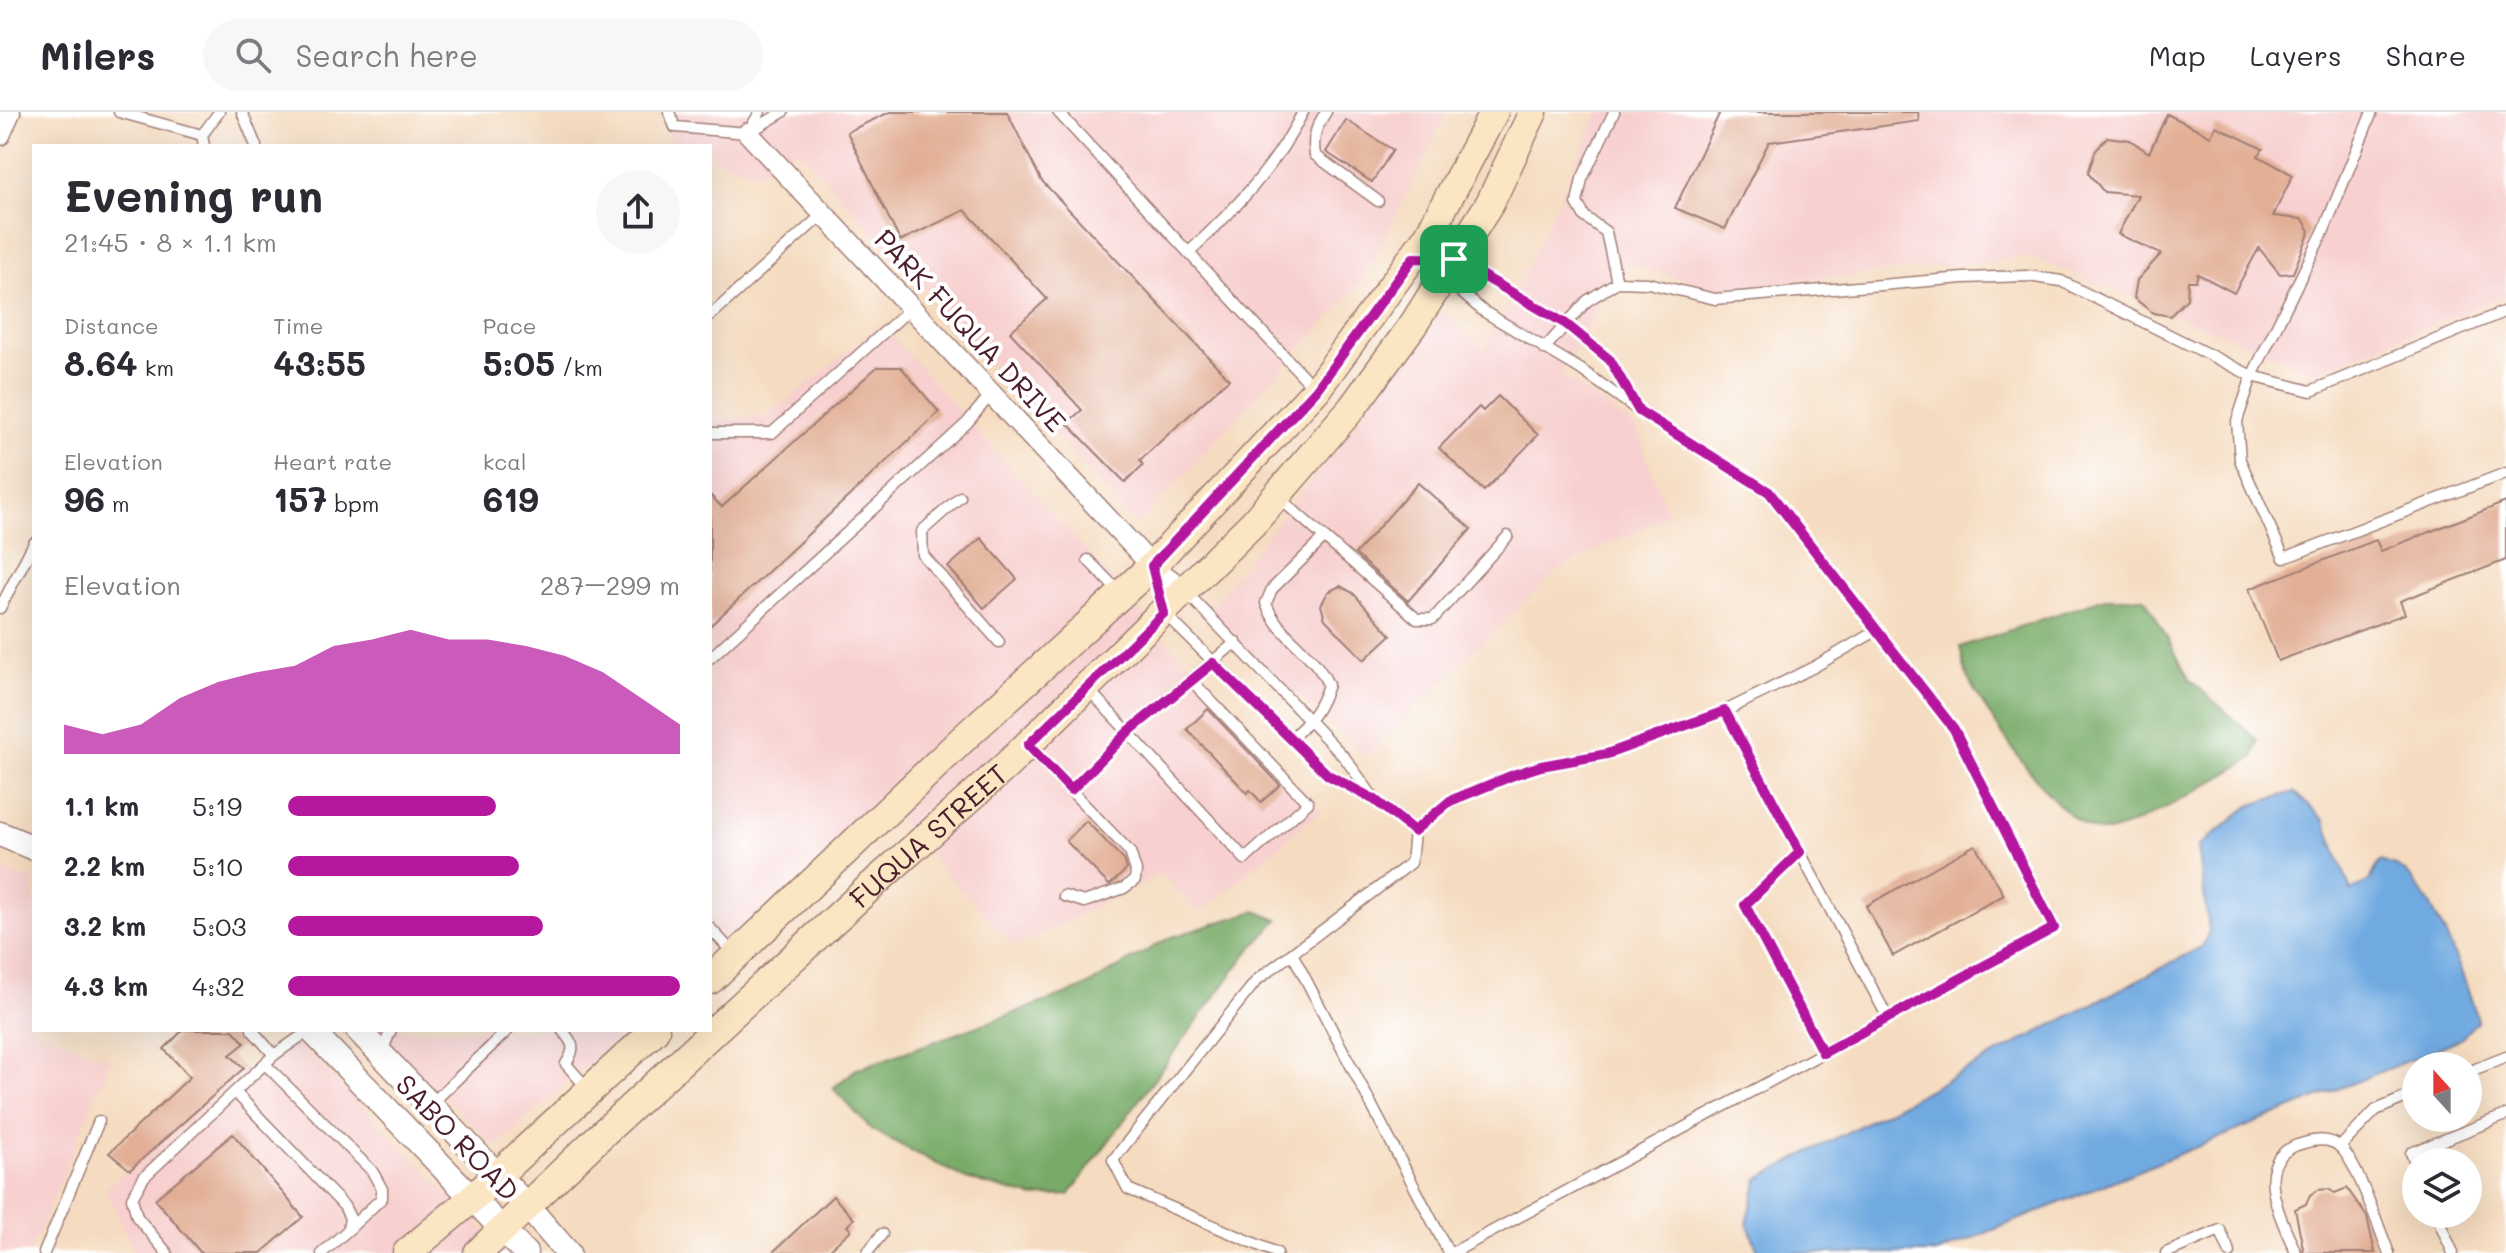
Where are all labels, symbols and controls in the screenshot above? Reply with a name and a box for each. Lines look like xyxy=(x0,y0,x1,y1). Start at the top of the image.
search box xyxy=(203,19,763,91)
text: Milers xyxy=(40,30,155,80)
icon: search xyxy=(231,33,275,77)
text: Search here xyxy=(295,35,478,75)
text: Map xyxy=(2149,37,2206,73)
text: Layers xyxy=(2250,37,2342,73)
text: Share xyxy=(2386,37,2466,73)
text: Evening run xyxy=(64,166,323,223)
button: share xyxy=(596,170,680,254)
street label: PARK FUQUA DRIVE xyxy=(868,221,1074,439)
text: 21:45 · 8 × 1.1 km xyxy=(64,225,277,259)
pin xyxy=(1420,225,1488,293)
icon: arrive xyxy=(1432,237,1476,281)
text: Distance xyxy=(64,311,159,340)
text: Time xyxy=(273,311,323,340)
text: Pace xyxy=(483,311,536,340)
text: 8.64 xyxy=(64,340,138,385)
text: 43:55 xyxy=(273,340,366,385)
text: 5:05 xyxy=(483,340,555,385)
text: km xyxy=(138,353,174,382)
text: /km xyxy=(555,353,603,382)
text: Elevation xyxy=(64,447,163,476)
text: Heart rate xyxy=(273,447,392,476)
text: kcal xyxy=(483,447,527,476)
text: 96 xyxy=(64,476,105,521)
text: 157 xyxy=(273,476,327,521)
text: 619 xyxy=(483,476,539,521)
text: m xyxy=(105,489,130,518)
text: bpm xyxy=(327,489,379,518)
text: Elevation xyxy=(64,568,181,602)
text: 287–299 m xyxy=(540,568,680,602)
street label: FUQUA STREET xyxy=(841,755,1015,915)
text: 1.1 km xyxy=(64,789,139,823)
text: 5:19 xyxy=(192,789,242,823)
text: 2.2 km xyxy=(64,849,145,883)
text: 5:10 xyxy=(192,849,243,883)
text: 3.2 km xyxy=(64,909,146,943)
text: 5:03 xyxy=(192,909,247,943)
text: 4.3 km xyxy=(64,969,148,1003)
text: 4:32 xyxy=(192,969,245,1003)
north arrow xyxy=(2402,1052,2482,1132)
map controls xyxy=(2402,1052,2482,1228)
street label: SABO ROAD xyxy=(389,1066,527,1208)
button: layers xyxy=(2402,1148,2482,1228)

